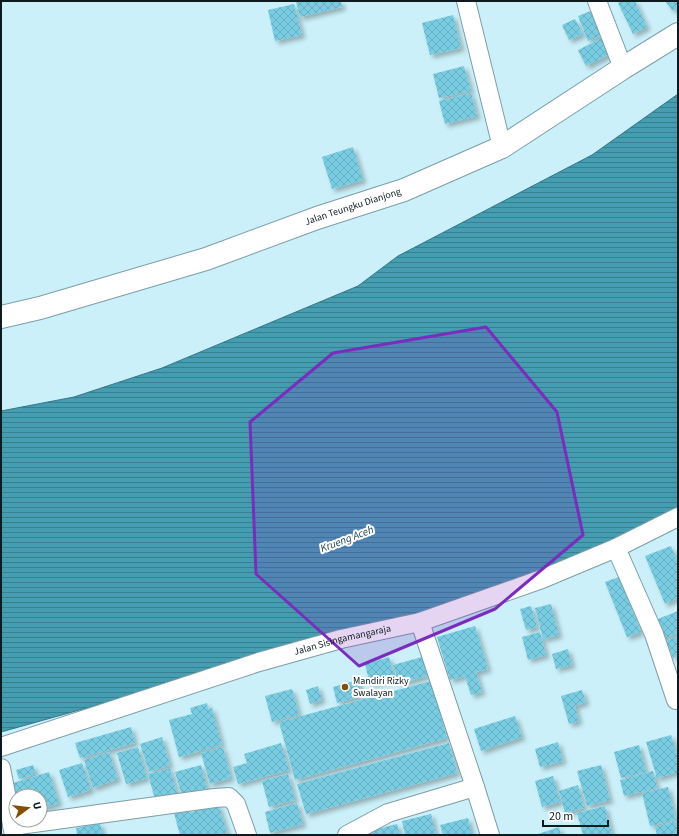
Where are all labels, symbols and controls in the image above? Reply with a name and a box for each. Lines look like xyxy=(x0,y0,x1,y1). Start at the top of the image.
street label: Jalan Teungku Dianjong xyxy=(303,184,403,229)
water label: Krueng Aceh xyxy=(318,522,376,556)
street label: Jalan Sisingamangaraja xyxy=(292,621,392,659)
place label: Mandiri Rizky Swalayan xyxy=(353,674,409,700)
marker: Mandiri Rizky Swalayan xyxy=(340,682,350,692)
north arrow xyxy=(8,788,48,828)
text: U xyxy=(29,800,45,811)
scale bar xyxy=(543,802,608,828)
text: 20 m xyxy=(549,808,573,825)

